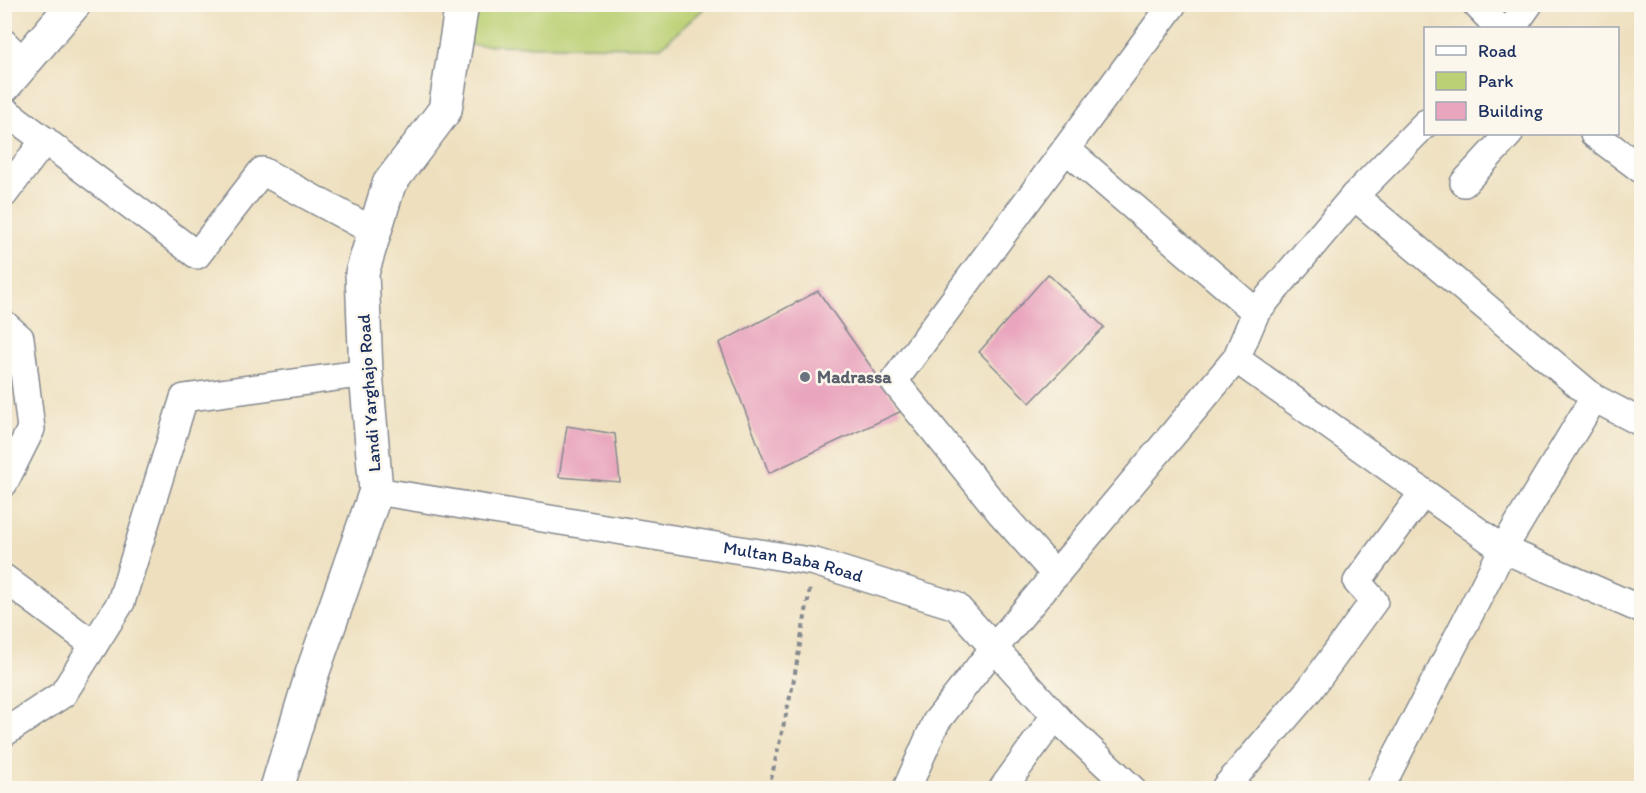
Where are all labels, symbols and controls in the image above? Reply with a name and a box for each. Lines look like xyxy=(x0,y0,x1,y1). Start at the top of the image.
legend xyxy=(1424,27,1619,135)
text: Road xyxy=(1478,40,1517,62)
text: Park xyxy=(1478,70,1513,92)
text: Building xyxy=(1478,100,1544,122)
street label: Landi Yarghajo Road xyxy=(352,313,385,473)
place label: Madrassa xyxy=(817,366,892,388)
marker: Madrassa xyxy=(798,370,812,384)
street label: Multan Baba Road xyxy=(722,536,866,587)

